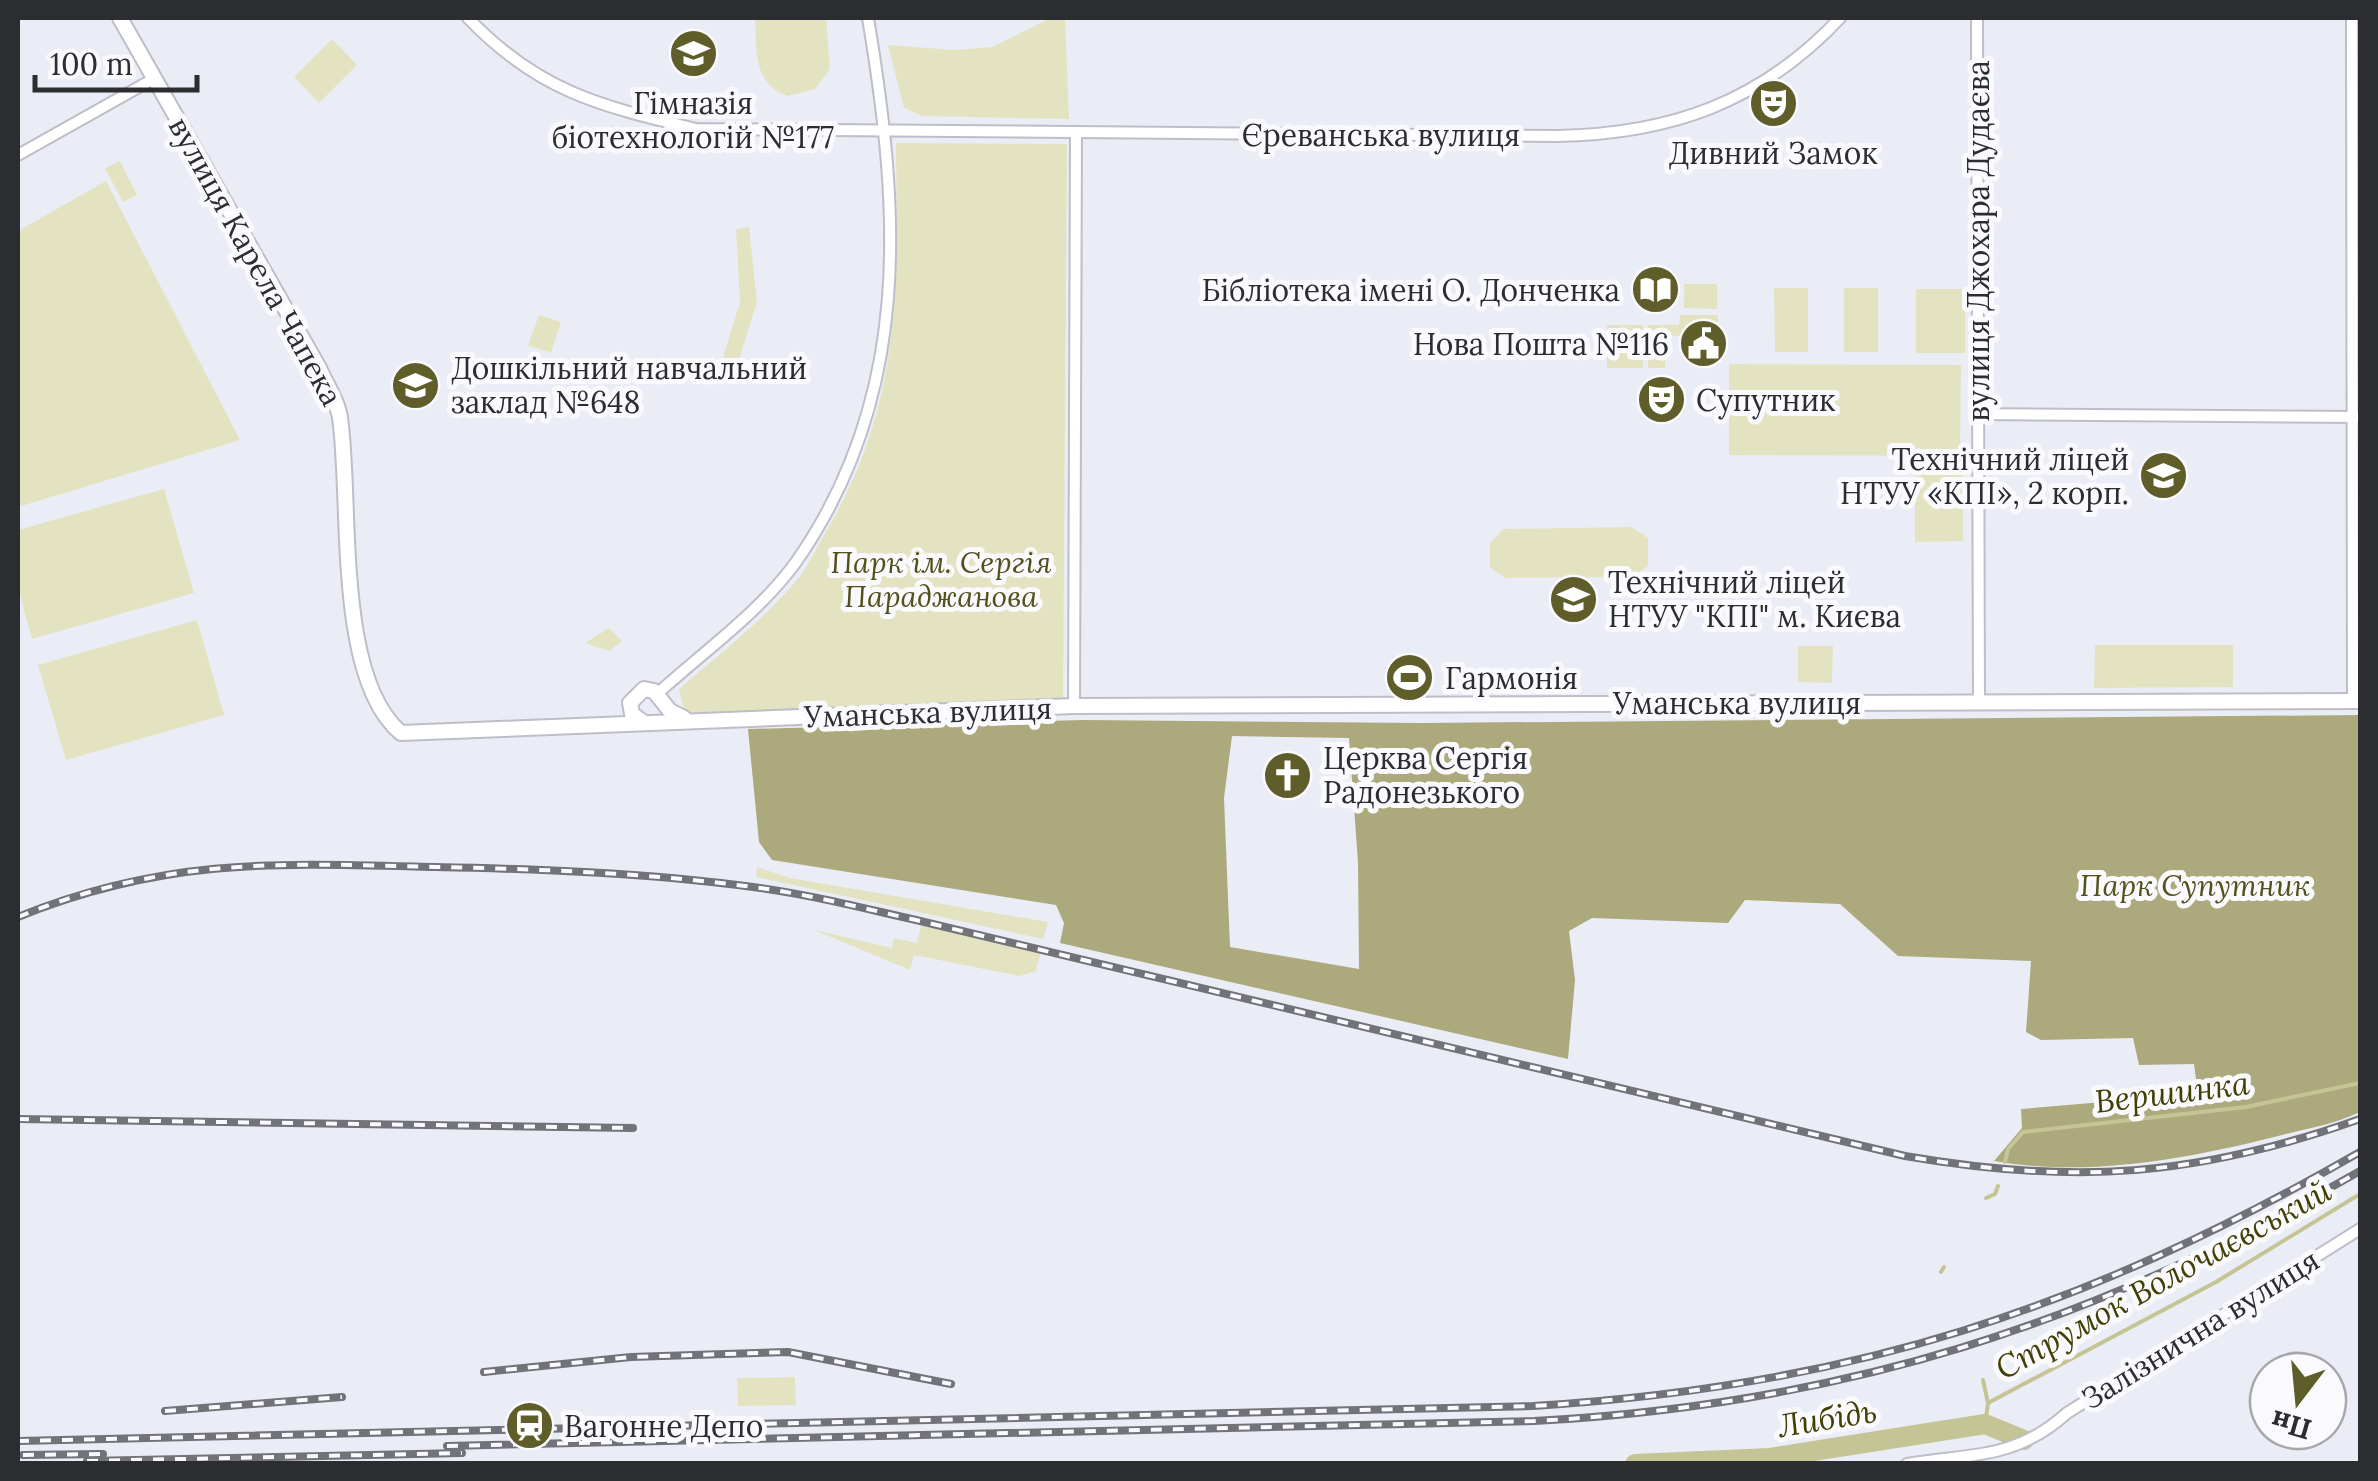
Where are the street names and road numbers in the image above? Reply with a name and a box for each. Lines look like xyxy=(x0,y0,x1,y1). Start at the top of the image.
street label: вулиця Джохара Дудаєва xyxy=(1959,60,1998,422)
street label: вулиця Карела Чапека xyxy=(160,110,351,413)
street label: Єреванська вулиця xyxy=(1242,116,1520,155)
street label: Уманська вулиця xyxy=(1612,684,1861,723)
street label: Уманська вулиця xyxy=(802,689,1053,736)
street label: Залізнична вулиця xyxy=(2074,1241,2326,1418)

